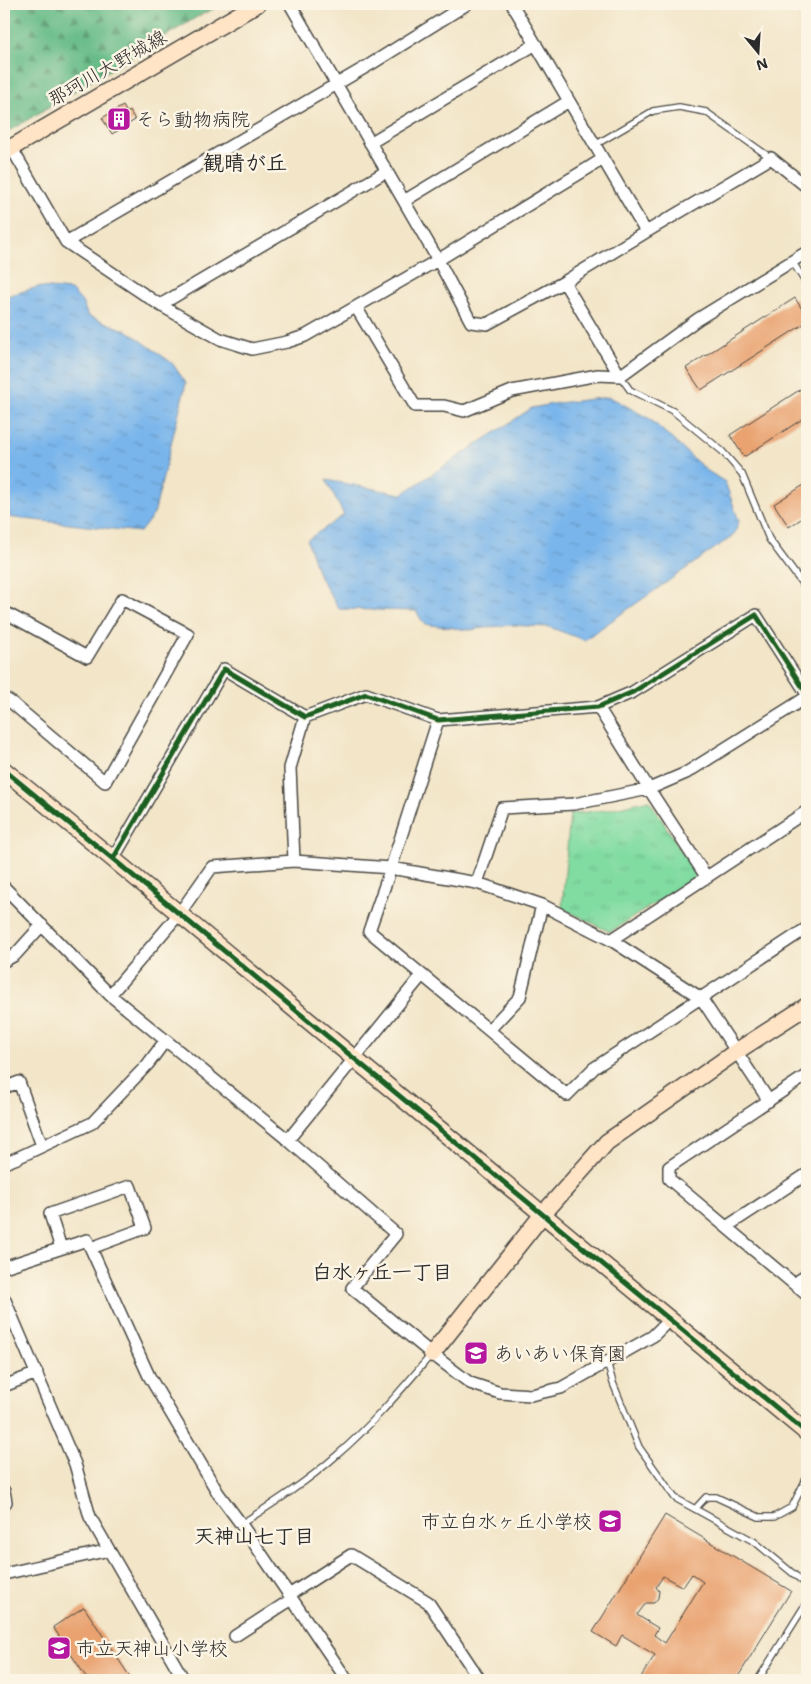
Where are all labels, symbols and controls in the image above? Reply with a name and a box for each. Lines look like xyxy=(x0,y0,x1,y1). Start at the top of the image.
street label: 那珂川大野城線 xyxy=(43,24,171,112)
north arrow xyxy=(734,28,784,78)
text: N xyxy=(754,54,770,75)
building icon: そら動物病院 xyxy=(106,106,132,132)
place label: そら動物病院 xyxy=(136,107,250,132)
district label: 観晴が丘 xyxy=(203,149,287,177)
district label: 白水ヶ丘一丁目 xyxy=(312,1259,452,1285)
school or university icon: あいあい保育園 xyxy=(463,1340,489,1366)
place label: あいあい保育園 xyxy=(494,1341,626,1366)
school or university icon: 市立白水ヶ丘小学校 xyxy=(597,1508,623,1534)
place label: 市立白水ヶ丘小学校 xyxy=(421,1509,592,1534)
district label: 天神山七丁目 xyxy=(194,1523,314,1549)
school or university icon: 市立天神山小学校 xyxy=(46,1635,72,1661)
place label: 市立天神山小学校 xyxy=(76,1636,228,1661)

